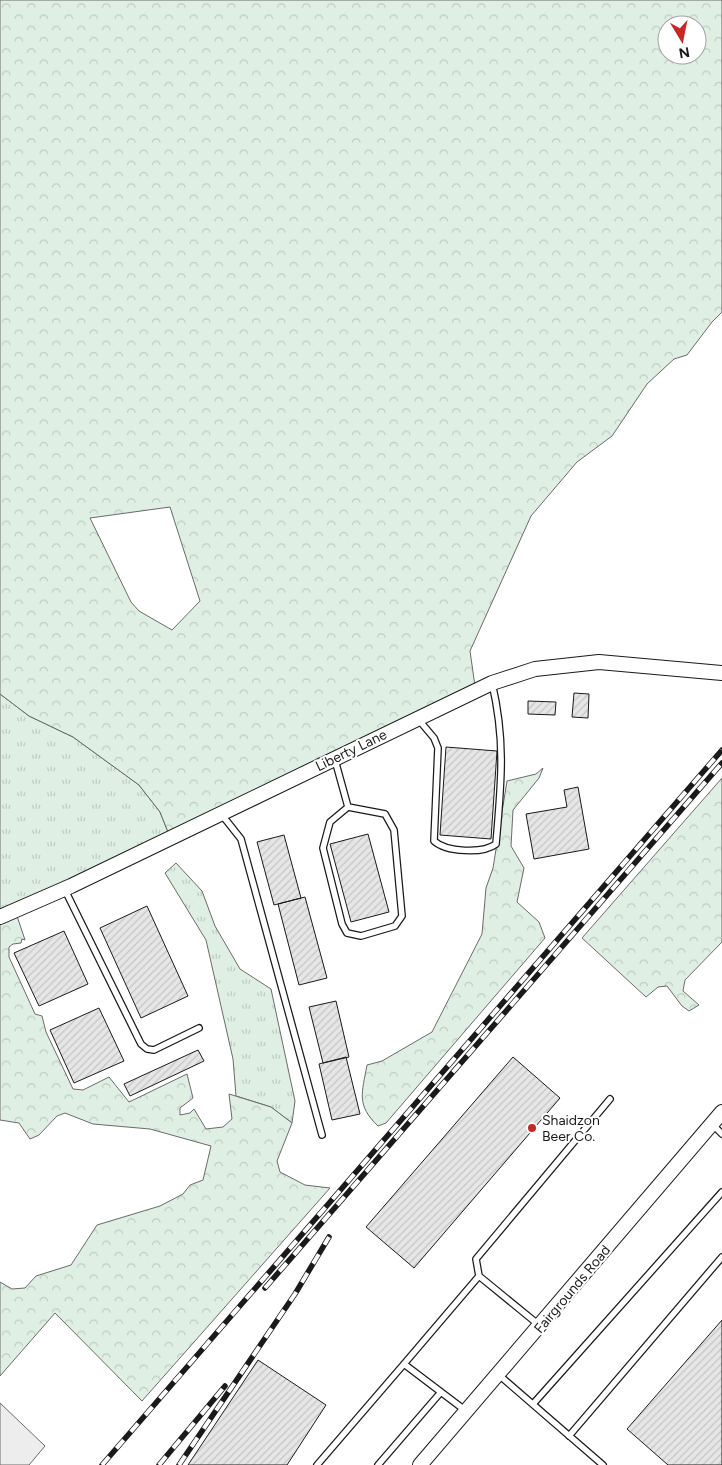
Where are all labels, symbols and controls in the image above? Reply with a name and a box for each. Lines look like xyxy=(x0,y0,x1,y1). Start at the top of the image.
north arrow xyxy=(657,15,707,65)
text: N xyxy=(677,43,691,62)
street label: Liberty Lane xyxy=(313,726,390,775)
place label: Shaidzon Beer Co. xyxy=(542,1112,600,1145)
marker: Shaidzon Beer Co. xyxy=(526,1122,538,1134)
street label: Fairgrounds Road xyxy=(531,1242,614,1337)

